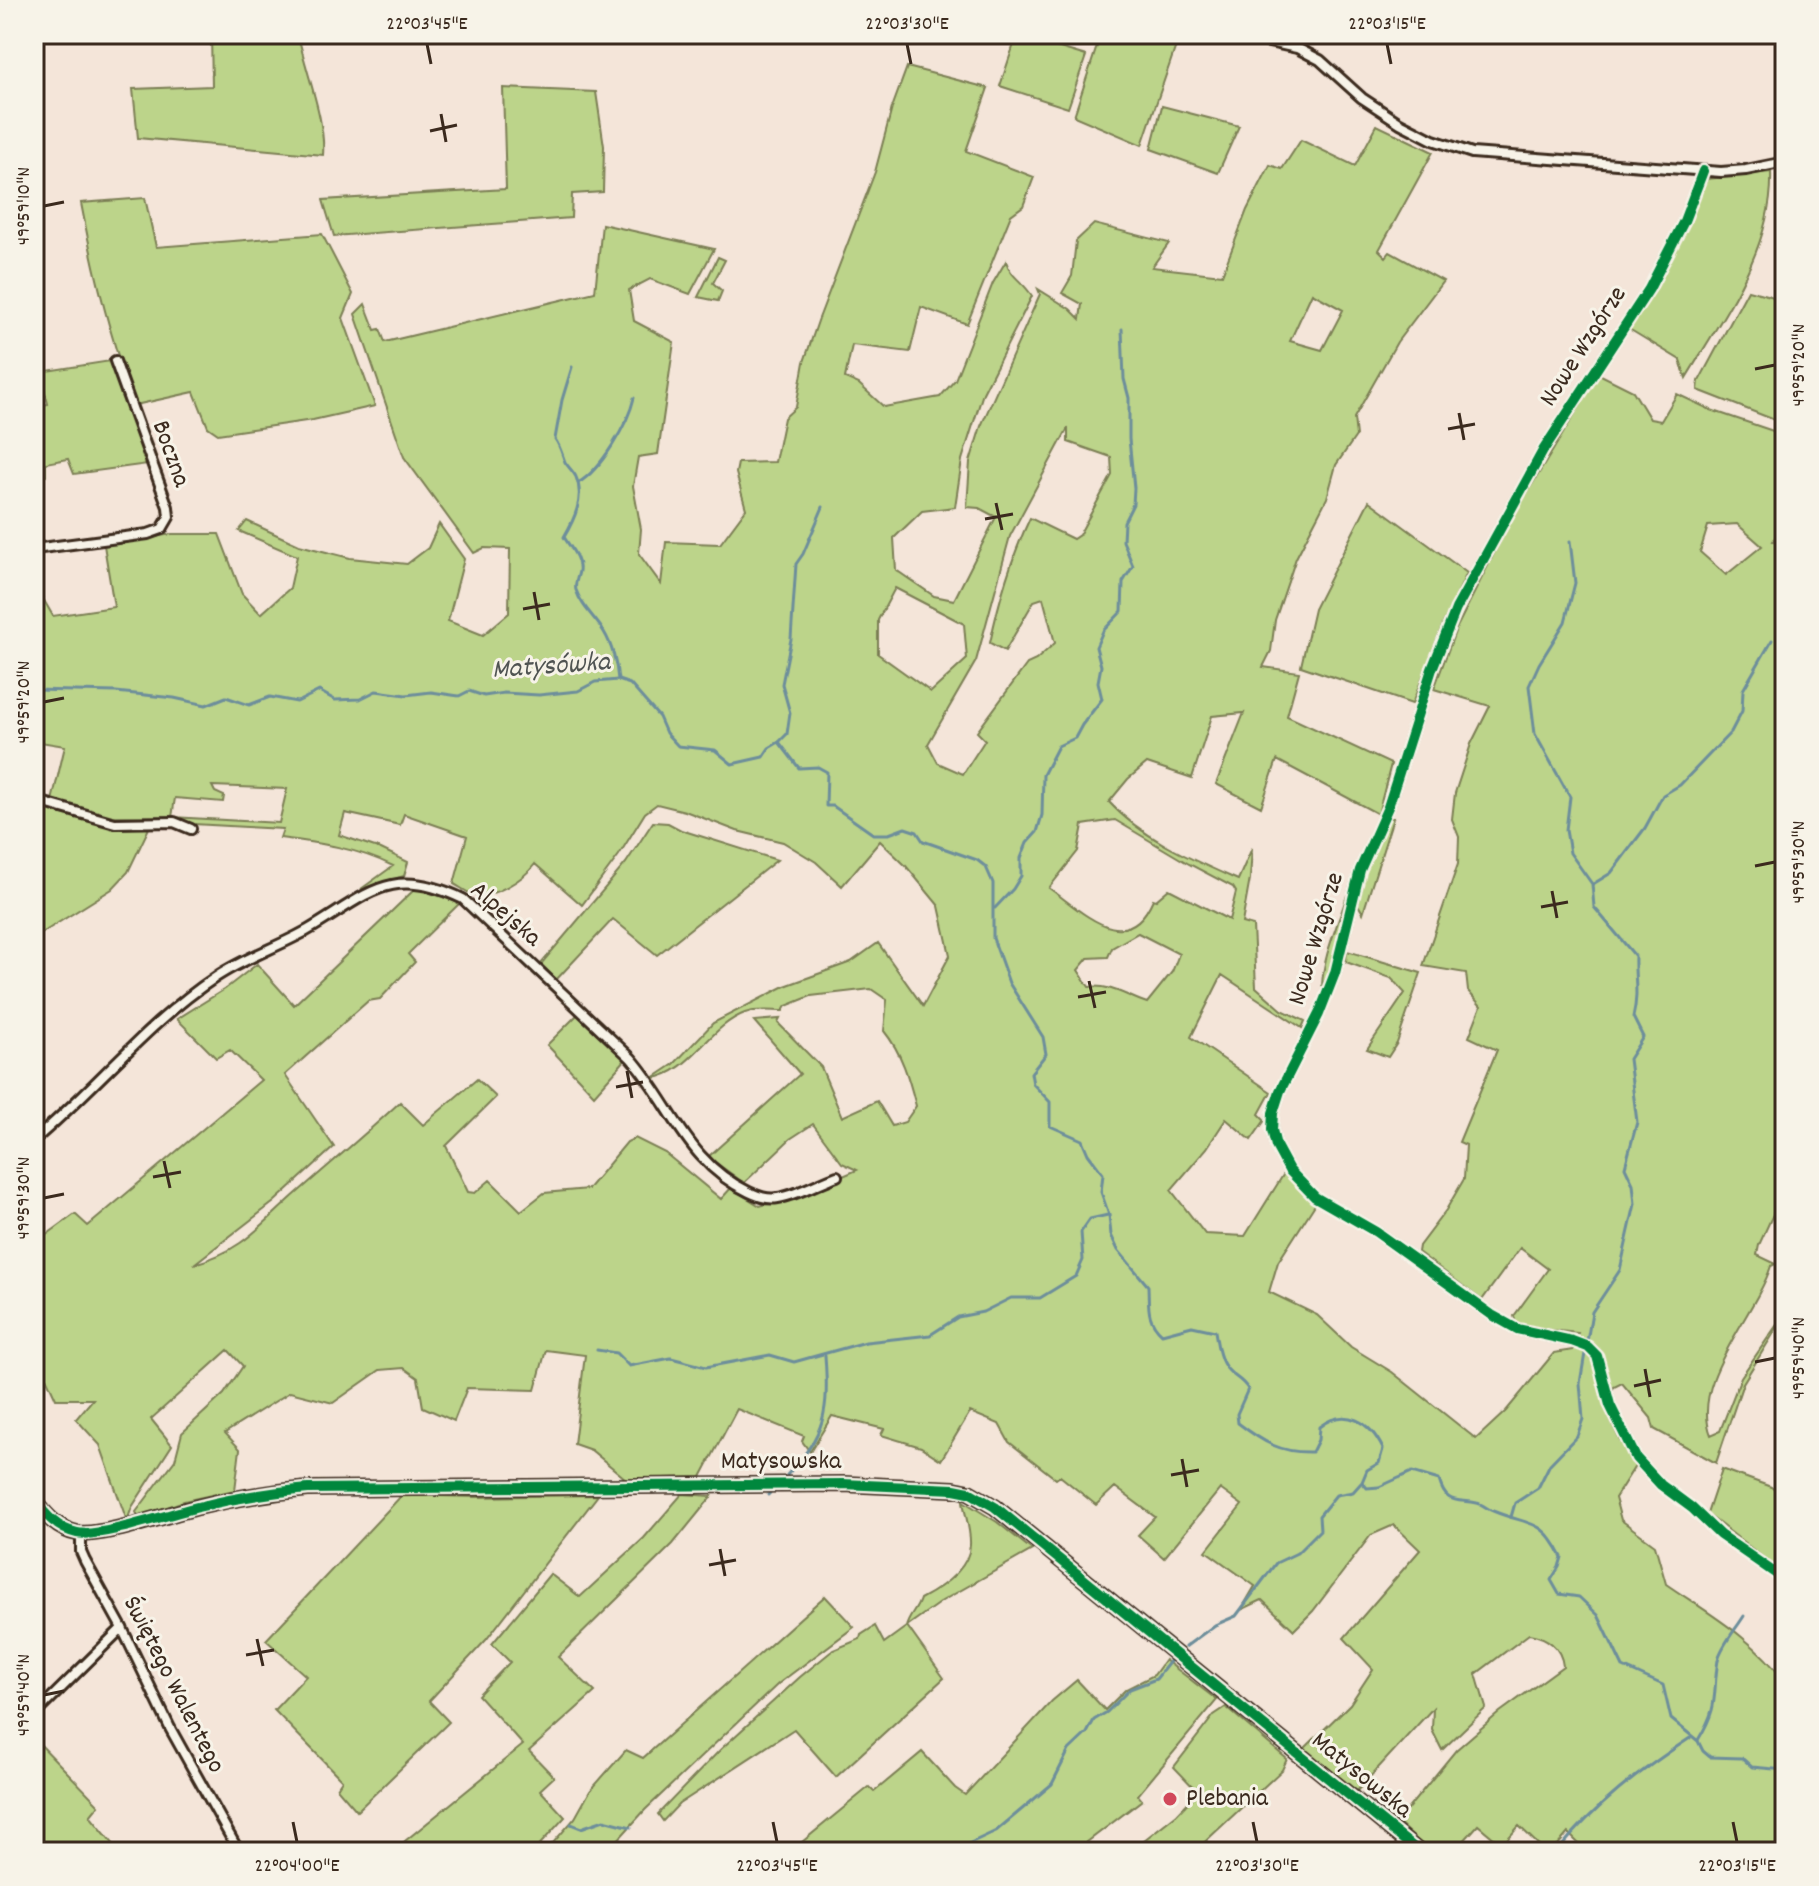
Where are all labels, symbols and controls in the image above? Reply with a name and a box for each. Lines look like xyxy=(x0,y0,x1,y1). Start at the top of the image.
text: 22°03'45"E xyxy=(386,11,468,39)
text: 22°03'30"E xyxy=(865,11,949,39)
text: 22°03'15"E xyxy=(1348,11,1426,39)
text: 49°59'10"N xyxy=(11,167,39,245)
street label: Nowe Wzgórze xyxy=(1531,279,1637,415)
text: 49°59'20"N xyxy=(1786,324,1814,406)
street label: Boczna xyxy=(141,416,199,493)
water label: Matysówka xyxy=(491,644,613,692)
text: 49°59'20"N xyxy=(11,661,39,743)
text: 49°59'30"N xyxy=(1786,820,1814,904)
street label: Nowe Wzgórze xyxy=(1279,868,1355,1010)
street label: Alpejska xyxy=(461,873,550,957)
text: 49°59'30"N xyxy=(11,1156,39,1240)
text: 49°59'40"N xyxy=(1786,1317,1814,1399)
street label: Matysowska xyxy=(721,1444,842,1481)
street label: Świętego Walentego xyxy=(112,1590,234,1780)
text: 49°59'40"N xyxy=(11,1654,39,1736)
street label: Matysowska xyxy=(1302,1724,1420,1829)
place label: Plebania xyxy=(1186,1781,1269,1818)
marker: Plebania xyxy=(1161,1790,1179,1808)
text: 22°04'00"E xyxy=(254,1853,340,1881)
text: 22°03'45"E xyxy=(736,1853,818,1881)
text: 22°03'30"E xyxy=(1215,1853,1299,1881)
text: 22°03'15"E xyxy=(1698,1853,1776,1881)

